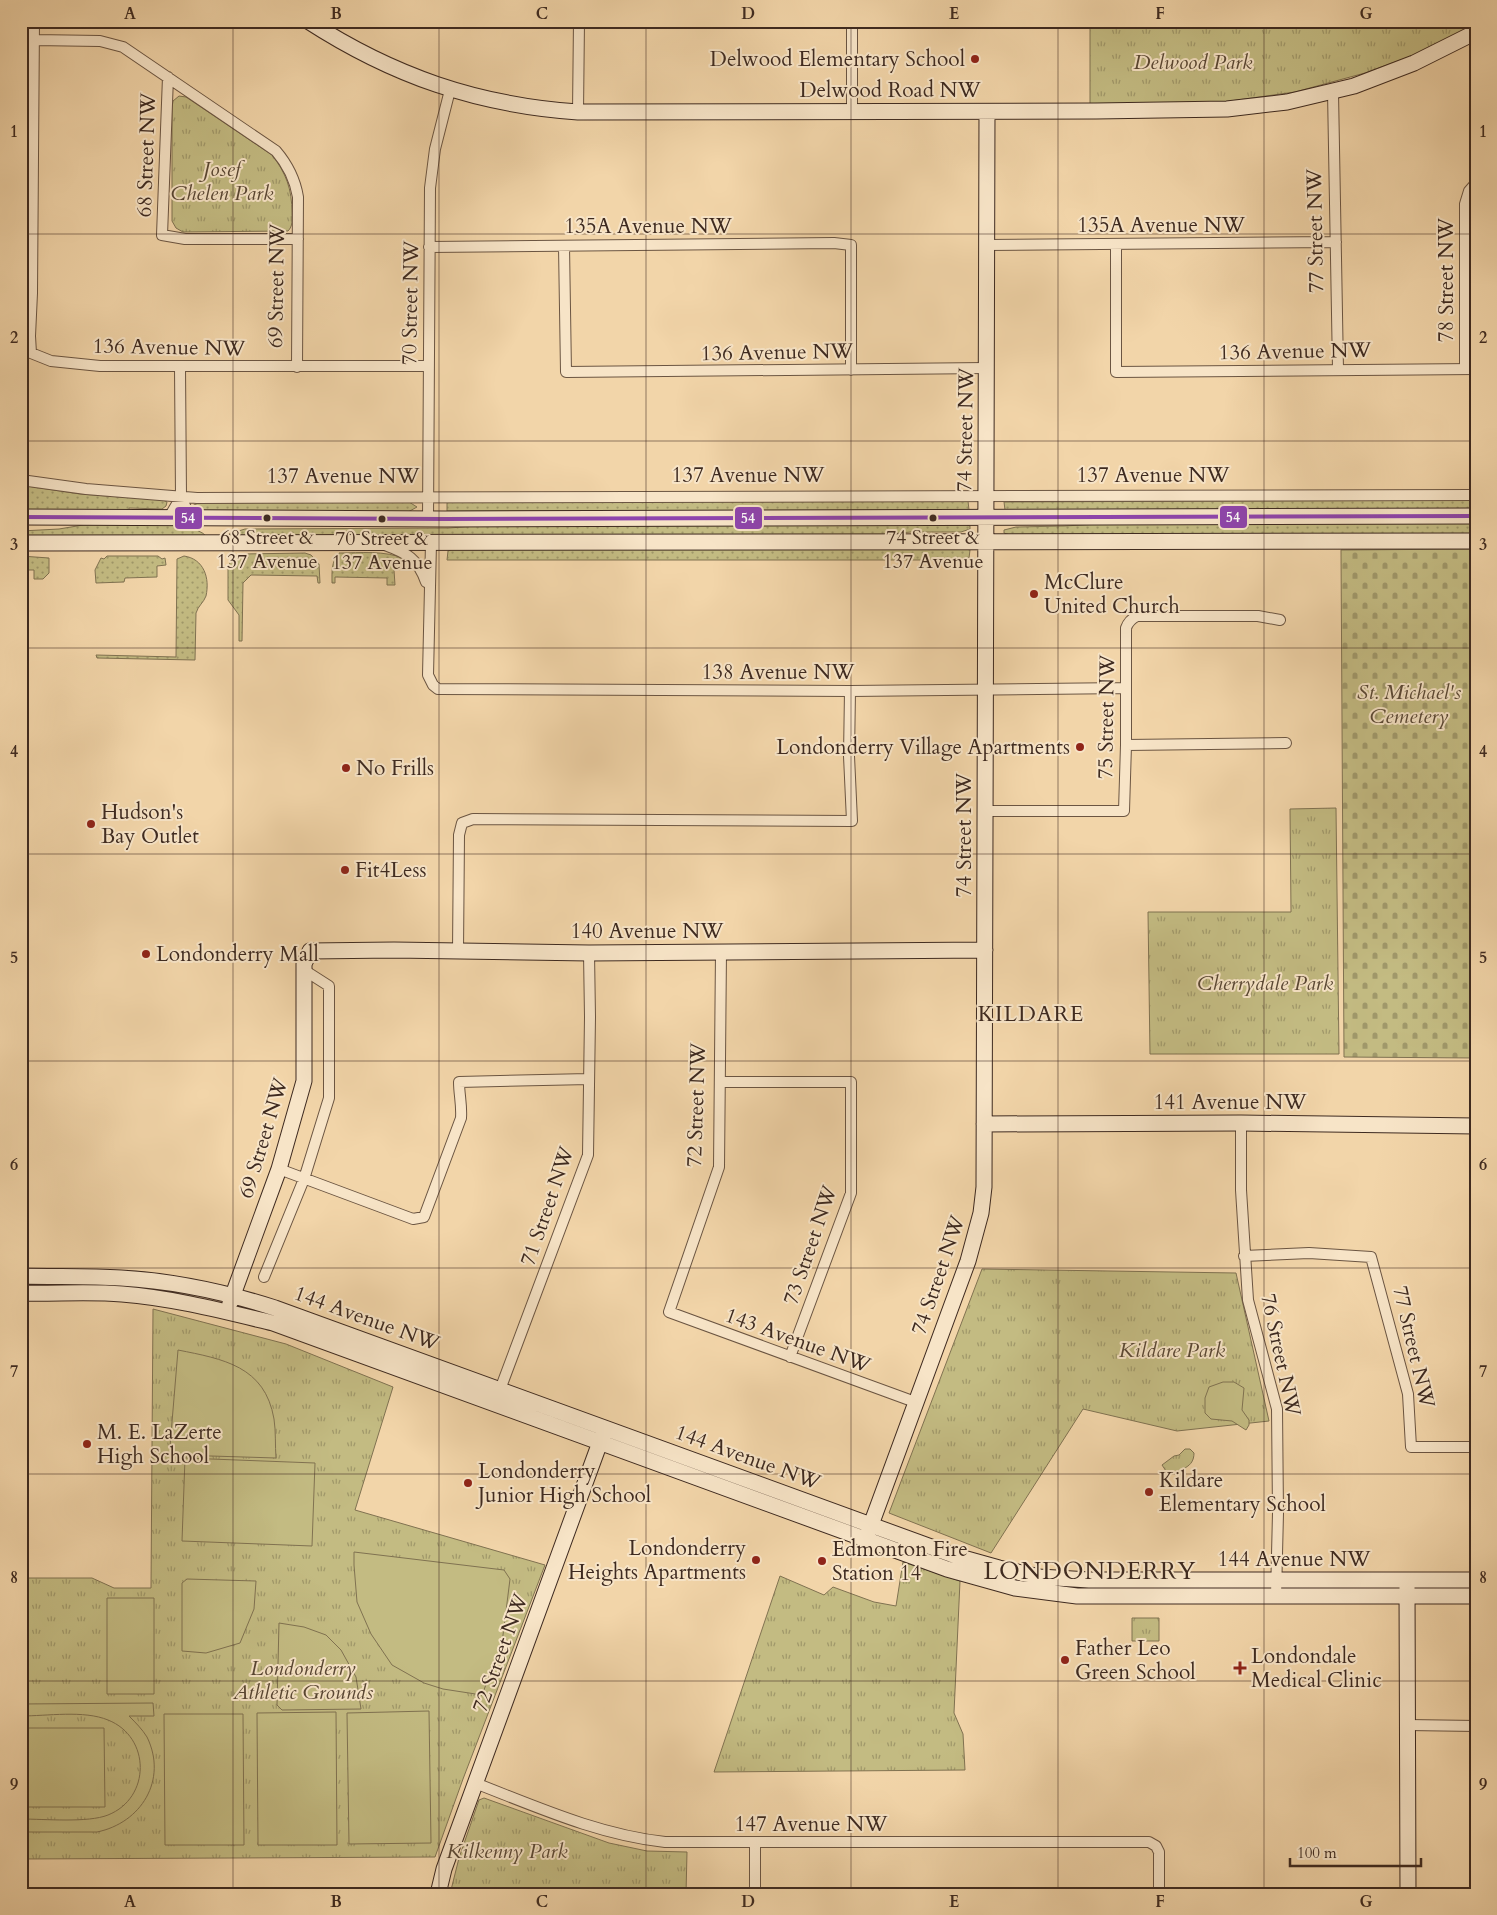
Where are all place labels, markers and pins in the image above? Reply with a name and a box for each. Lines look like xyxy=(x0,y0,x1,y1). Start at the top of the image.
place label: Delwood Elementary School xyxy=(710,45,965,74)
marker: Delwood Elementary School xyxy=(969,53,981,65)
marker: 68 Street & 137 Avenue xyxy=(262,513,272,523)
marker: 74 Street & 137 Avenue xyxy=(928,513,938,523)
marker: 70 Street & 137 Avenue xyxy=(377,514,387,524)
place label: 68 Street & 137 Avenue xyxy=(217,524,317,575)
place label: 74 Street & 137 Avenue xyxy=(883,524,983,575)
place label: 70 Street & 137 Avenue xyxy=(332,525,432,576)
place label: McClure United Church xyxy=(1044,568,1180,621)
marker: McClure United Church xyxy=(1028,588,1040,600)
place label: Londonderry Village Apartments xyxy=(776,733,1070,762)
marker: Londonderry Village Apartments xyxy=(1074,741,1086,753)
place label: No Frills xyxy=(356,754,434,783)
marker: No Frills xyxy=(340,762,352,774)
place label: Hudson's Bay Outlet xyxy=(101,798,199,851)
marker: Hudson's Bay Outlet xyxy=(85,818,97,830)
place label: Fit4Less xyxy=(355,856,427,885)
marker: Fit4Less xyxy=(339,864,351,876)
place label: Londonderry Mall xyxy=(156,940,319,969)
marker: Londonderry Mall xyxy=(140,948,152,960)
place label: M. E. LaZerte High School xyxy=(97,1418,222,1471)
marker: M. E. LaZerte High School xyxy=(81,1438,93,1450)
place label: Londonderry Junior High School xyxy=(475,1457,651,1510)
place label: Kildare Elementary School xyxy=(1159,1466,1326,1519)
marker: Londonderry Junior High School xyxy=(462,1477,474,1489)
marker: Kildare Elementary School xyxy=(1143,1486,1155,1498)
place label: Londonderry Heights Apartments xyxy=(568,1534,746,1587)
place label: Edmonton Fire Station 14 xyxy=(832,1535,968,1588)
marker: Londonderry Heights Apartments xyxy=(750,1554,762,1566)
marker: Edmonton Fire Station 14 xyxy=(816,1555,828,1567)
place label: Father Leo Green School xyxy=(1075,1634,1196,1687)
place label: Londondale Medical Clinic xyxy=(1251,1642,1382,1695)
marker: Father Leo Green School xyxy=(1059,1654,1071,1666)
marker: Londondale Medical Clinic xyxy=(1233,1661,1247,1675)

